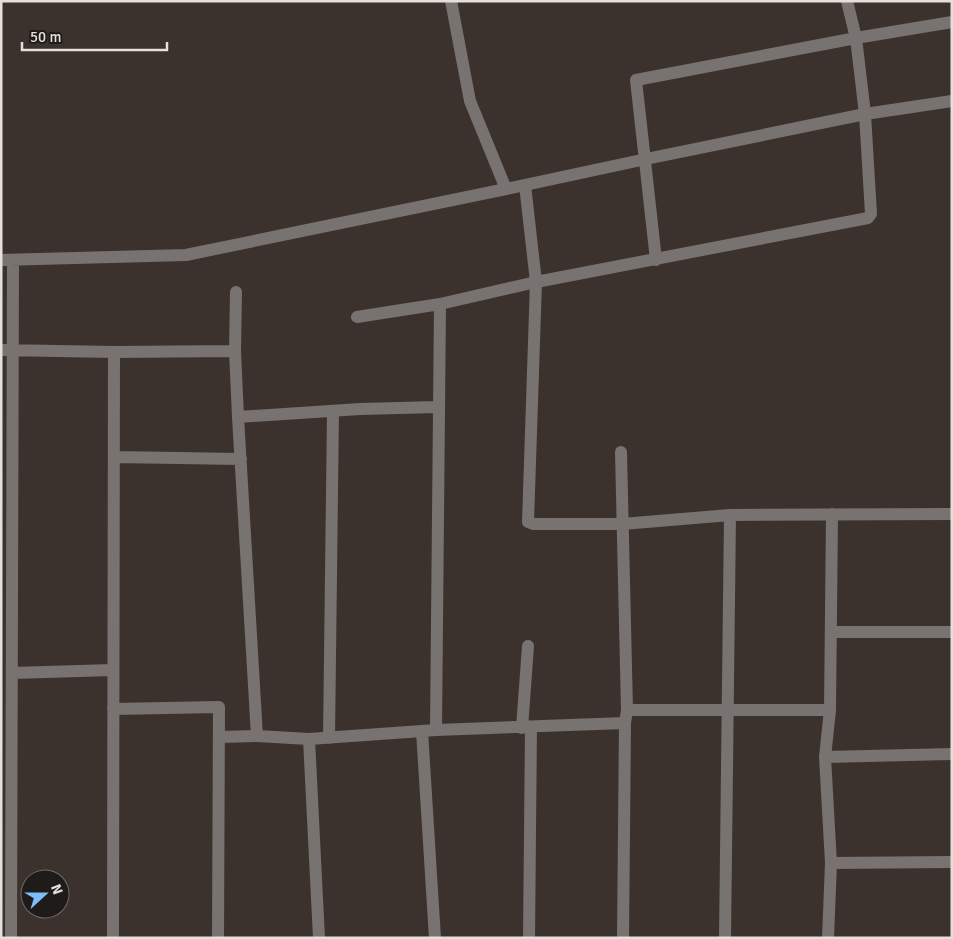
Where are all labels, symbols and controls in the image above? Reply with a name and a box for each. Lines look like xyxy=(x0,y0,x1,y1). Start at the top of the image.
scale bar xyxy=(22,20,168,52)
text: 50 m xyxy=(30,28,61,46)
north arrow xyxy=(20,869,70,919)
text: N xyxy=(47,882,66,897)

